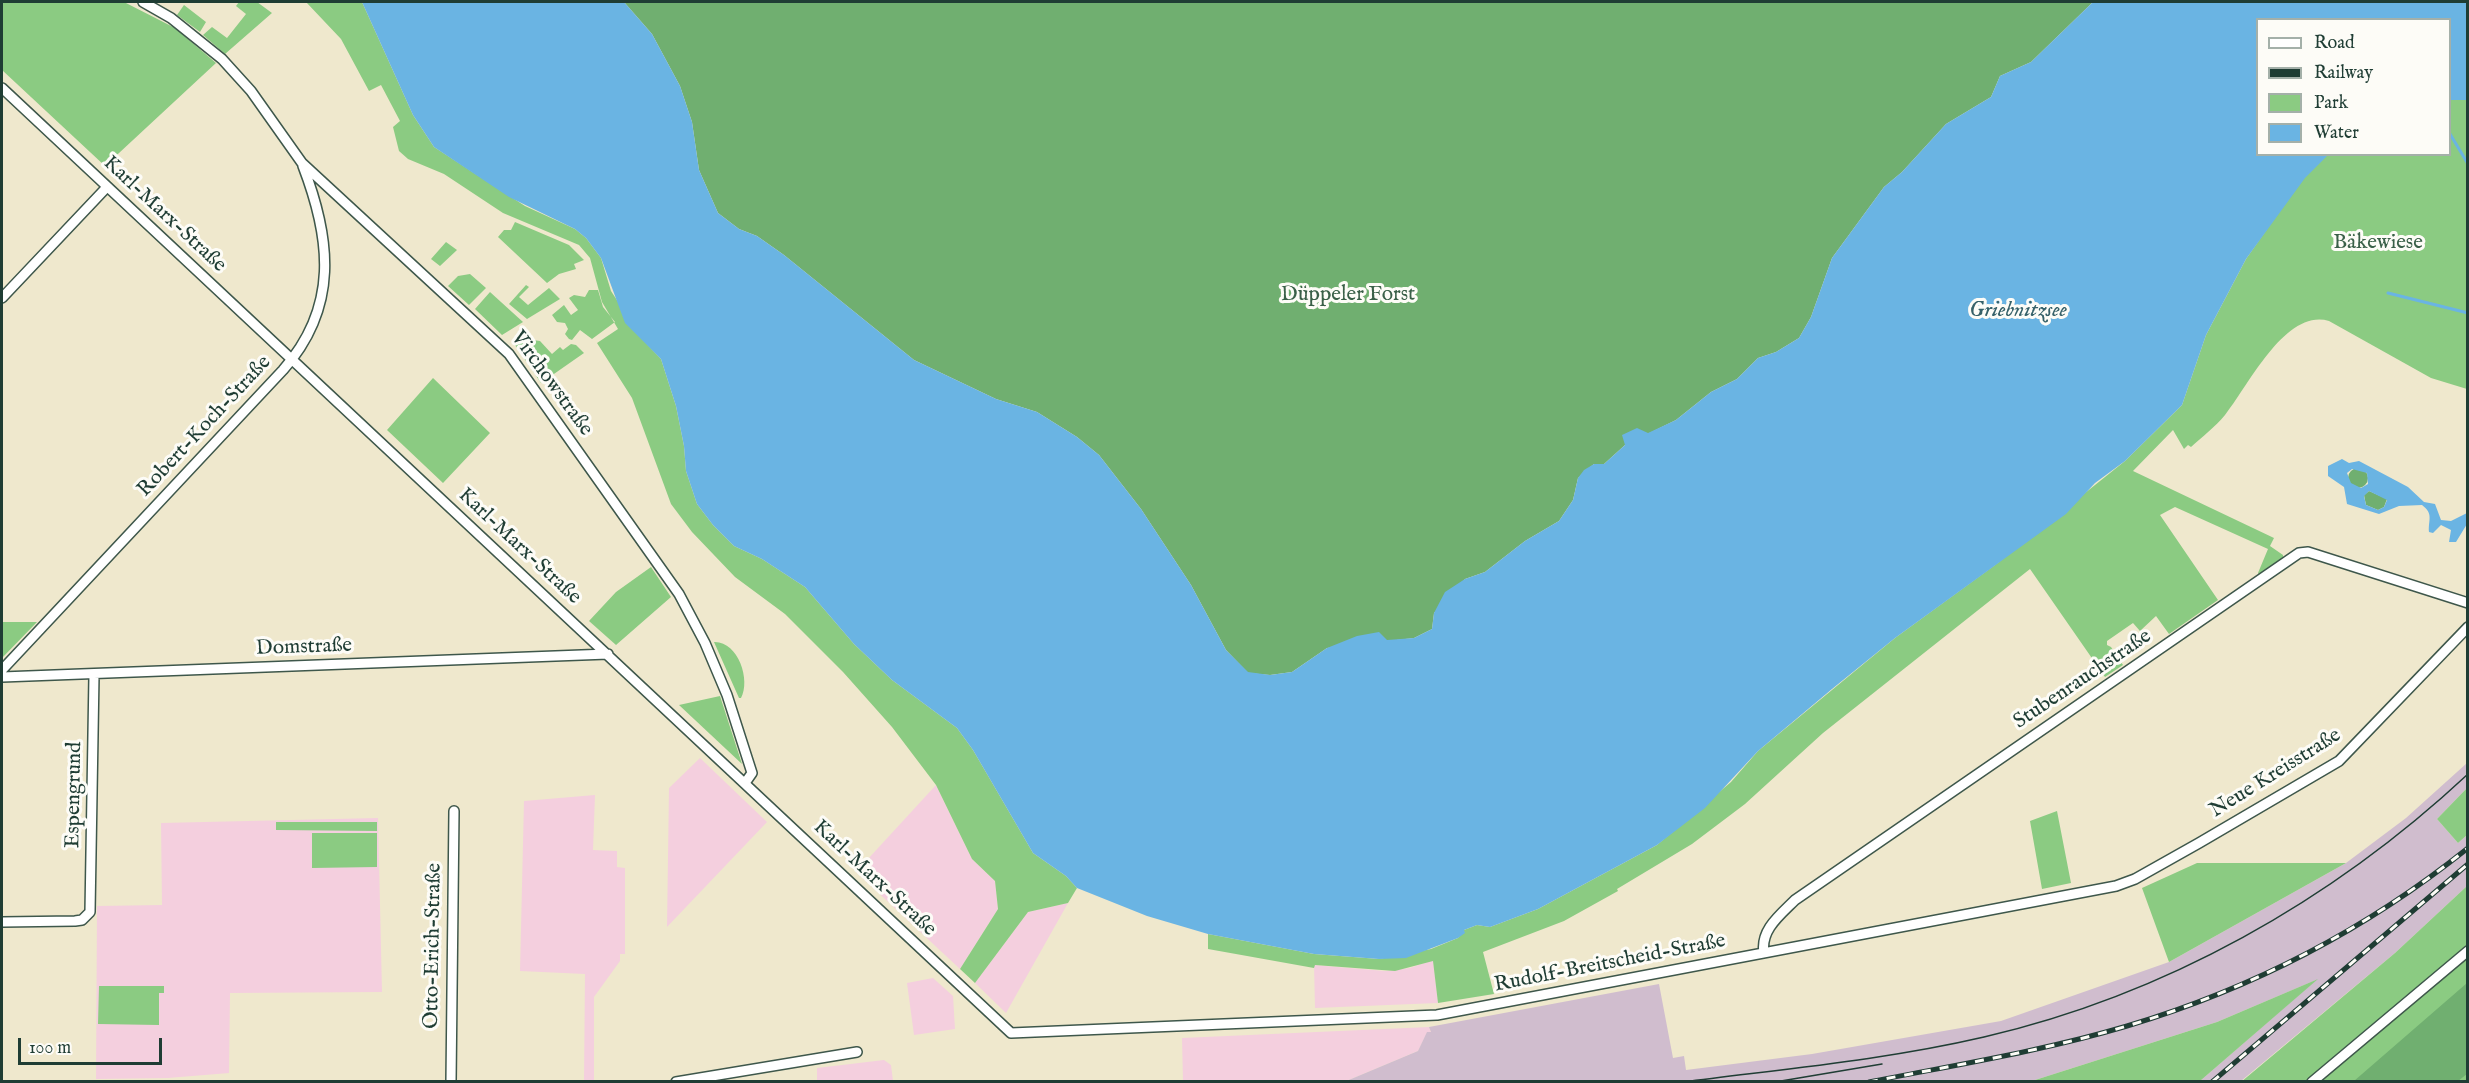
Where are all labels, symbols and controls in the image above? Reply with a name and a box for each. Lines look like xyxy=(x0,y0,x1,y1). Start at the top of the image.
legend xyxy=(2256,18,2451,156)
text: Road xyxy=(2314,32,2355,55)
text: Railway xyxy=(2314,62,2373,85)
text: Park xyxy=(2314,92,2348,115)
text: Water xyxy=(2314,122,2359,145)
street label: Karl-Marx-Straße xyxy=(97,151,231,279)
park label: Bäkewiese xyxy=(2333,231,2423,257)
park label: Düppeler Forst xyxy=(1281,283,1415,309)
water label: Griebnitzsee xyxy=(1969,298,2067,324)
street label: Virchowstraße xyxy=(504,326,598,442)
street label: Robert-Koch-Straße xyxy=(133,351,277,503)
street label: Karl-Marx-Straße xyxy=(452,483,586,611)
street label: Stubenrauchstraße xyxy=(2009,625,2157,735)
street label: Domstraße xyxy=(255,634,353,662)
street label: Neue Kreisstraße xyxy=(2206,724,2346,824)
street label: Espengrund xyxy=(61,742,89,848)
street label: Karl-Marx-Straße xyxy=(807,815,941,943)
street label: Otto-Erich-Straße xyxy=(420,863,448,1029)
street label: Rudolf-Breitscheid-Straße xyxy=(1492,929,1728,999)
scale bar xyxy=(21,1026,165,1064)
text: 100 m xyxy=(29,1037,71,1060)

